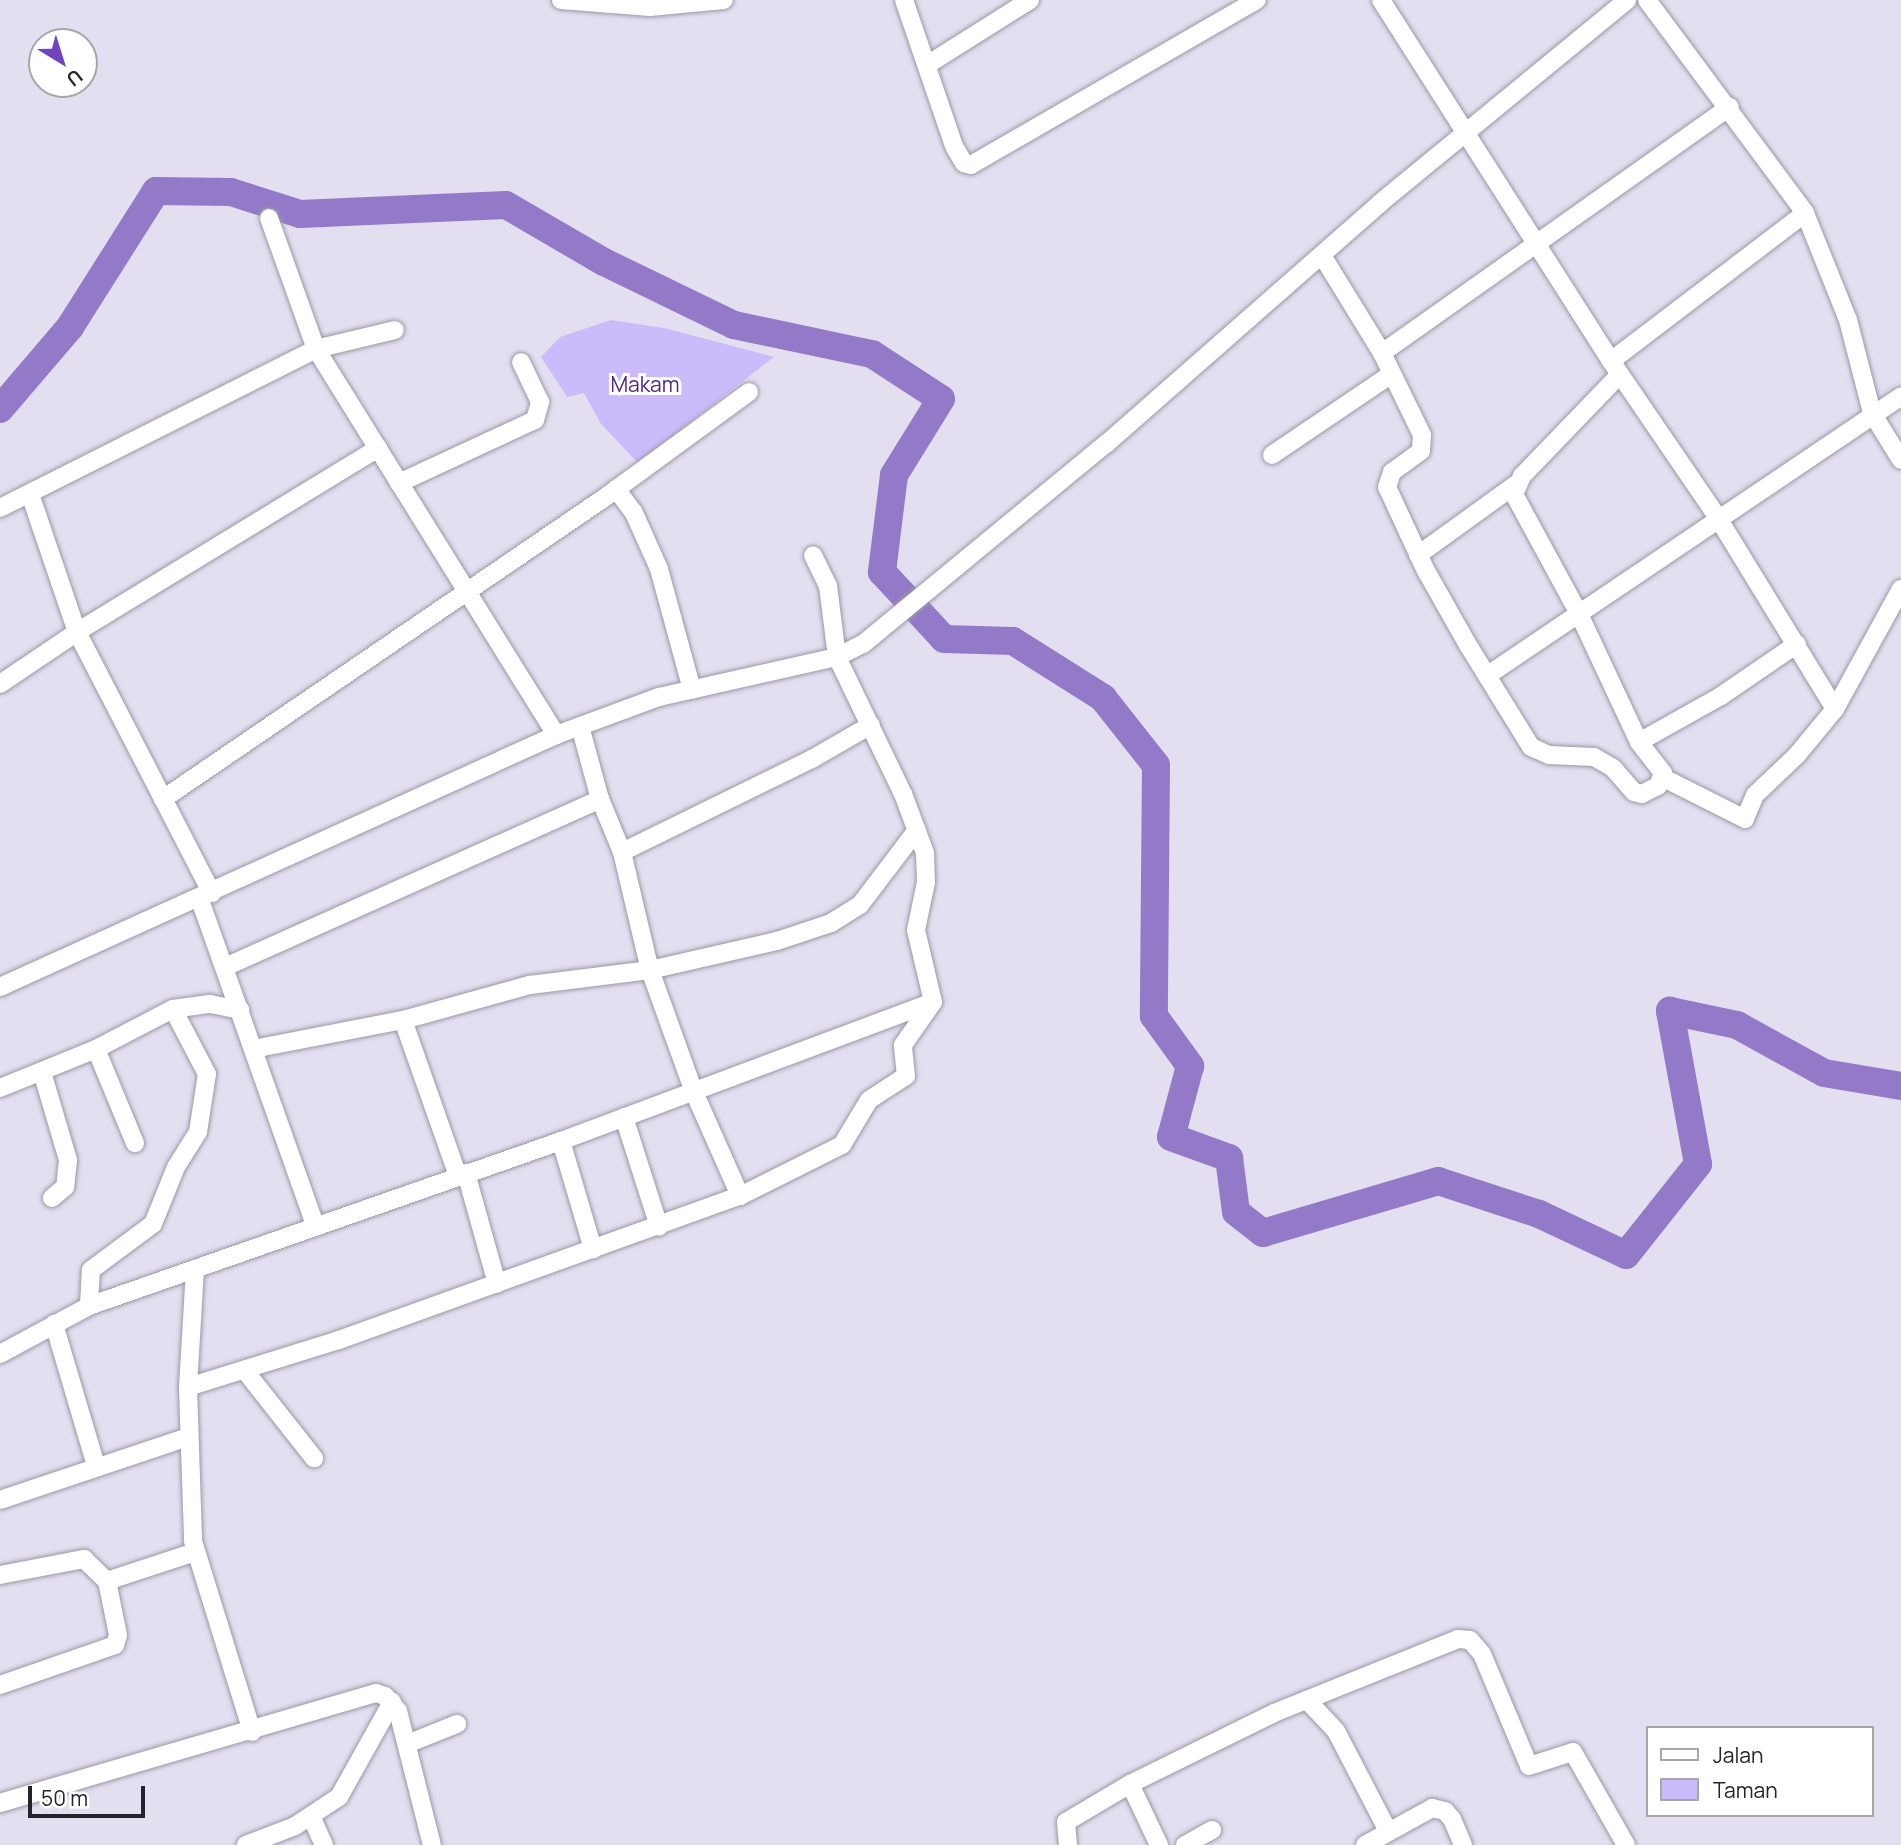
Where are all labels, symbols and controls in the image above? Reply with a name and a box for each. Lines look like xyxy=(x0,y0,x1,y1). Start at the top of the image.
north arrow xyxy=(28,28,98,98)
text: U xyxy=(61,64,88,92)
park label: Makam xyxy=(610,371,680,397)
legend xyxy=(1646,1726,1873,1817)
text: Jalan xyxy=(1713,1741,1763,1769)
scale bar xyxy=(32,1772,149,1816)
text: Taman xyxy=(1713,1776,1778,1804)
text: 50 m xyxy=(41,1784,88,1812)

